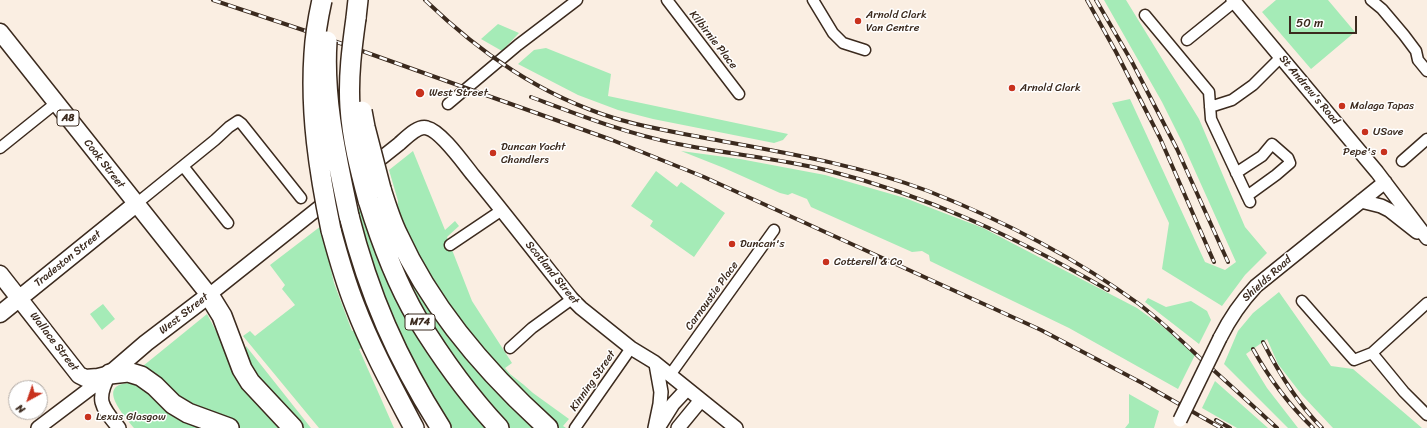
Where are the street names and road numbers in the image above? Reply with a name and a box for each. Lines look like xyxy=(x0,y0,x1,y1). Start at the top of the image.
street label: Kilbirnie Place xyxy=(686,8,740,72)
street label: St Andrew's Road xyxy=(1276,52,1342,128)
road number: A8 xyxy=(57,110,79,126)
street label: Cook Street xyxy=(81,137,127,191)
street label: Tradeston Street xyxy=(32,228,104,290)
street label: Scotland Street xyxy=(522,239,582,307)
street label: Shields Road xyxy=(1240,253,1294,305)
street label: Carnoustie Place xyxy=(683,259,741,333)
street label: West Street xyxy=(157,291,211,337)
street label: Wallace Street xyxy=(27,310,81,374)
road number: M74 xyxy=(405,314,435,330)
street label: Kinning Street xyxy=(567,348,619,414)

